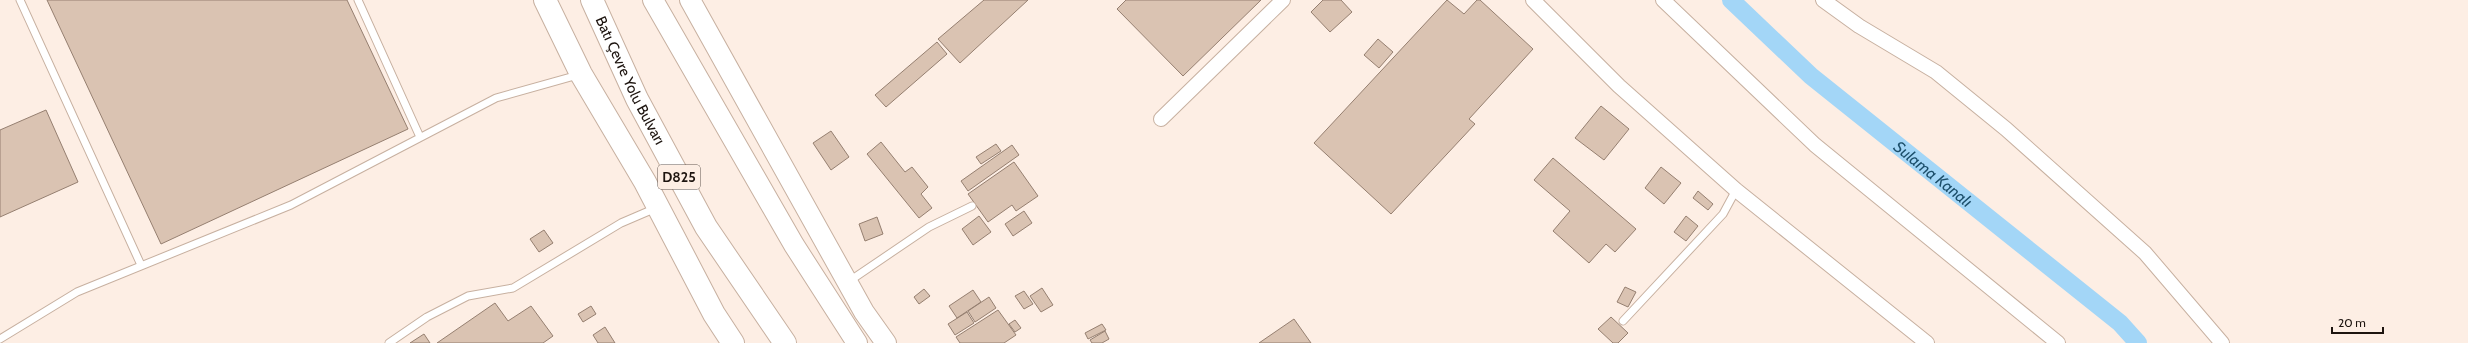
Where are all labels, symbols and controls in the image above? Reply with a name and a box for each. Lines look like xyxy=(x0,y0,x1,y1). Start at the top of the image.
street label: Batı Çevre Yolu Bulvarı xyxy=(592,13,669,148)
water label: Sulama Kanalı xyxy=(1890,137,1976,211)
road number: D825 xyxy=(658,165,700,189)
scale bar xyxy=(2332,309,2383,335)
text: 20 m xyxy=(2338,315,2366,330)

